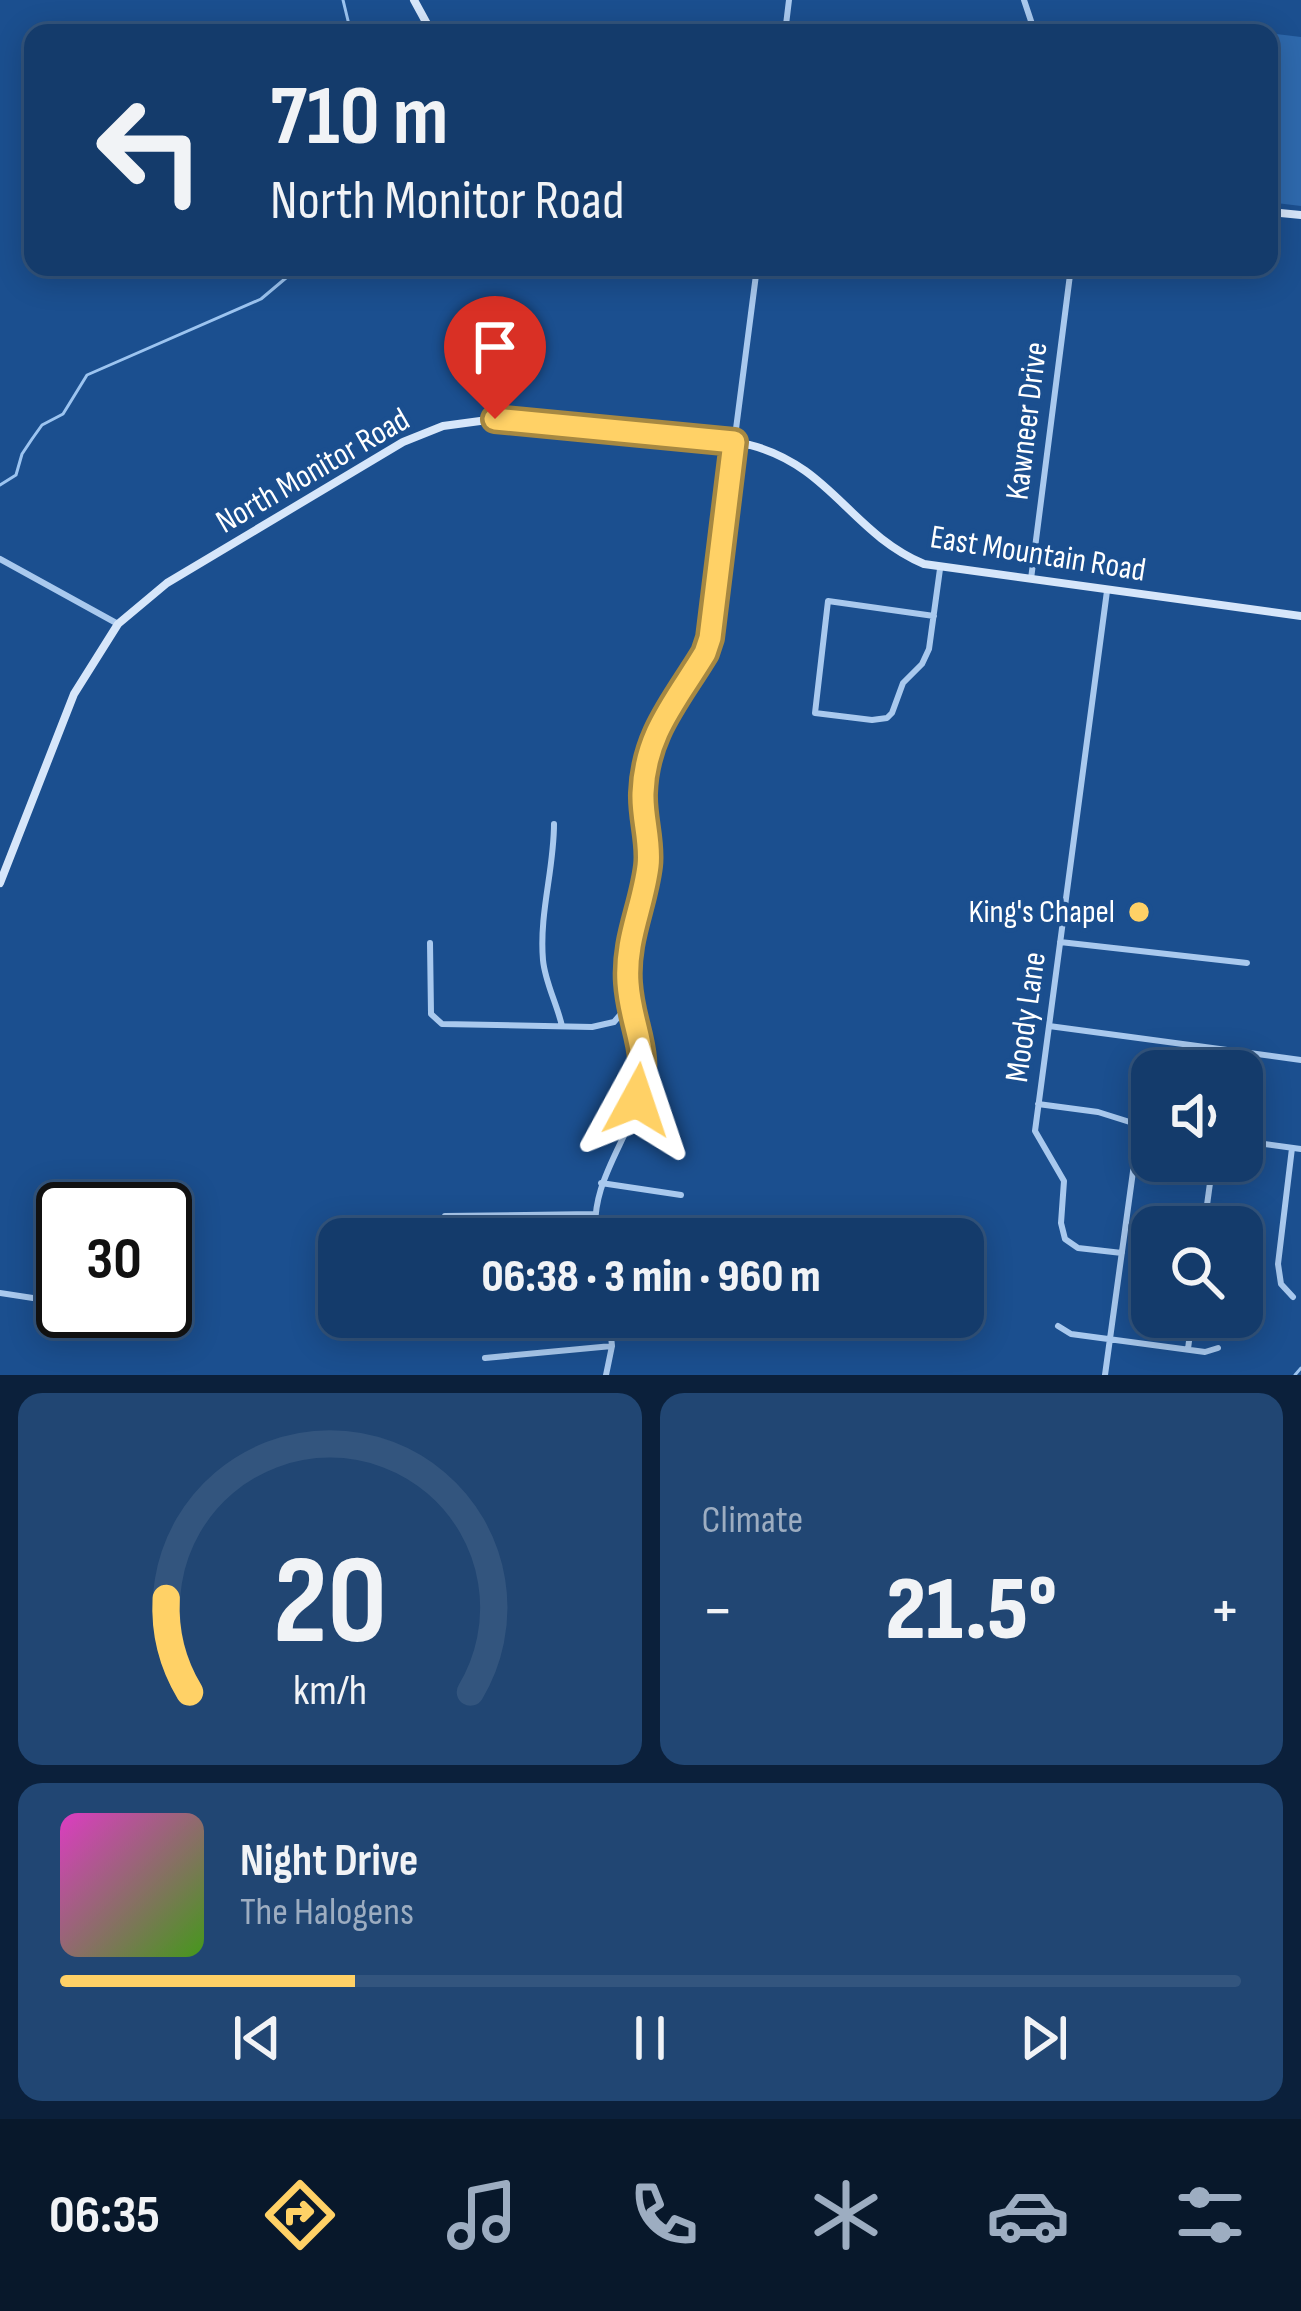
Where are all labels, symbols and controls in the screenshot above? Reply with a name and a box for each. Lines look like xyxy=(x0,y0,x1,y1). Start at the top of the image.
text: 710 m xyxy=(270,67,449,168)
icon: left xyxy=(72,72,228,228)
text: North Monitor Road xyxy=(270,169,624,234)
pin xyxy=(444,296,546,419)
icon: arrive xyxy=(462,314,528,380)
street label: Kawneer Drive xyxy=(997,340,1057,502)
street label: North Monitor Road xyxy=(209,400,417,542)
street label: East Mountain Road xyxy=(927,517,1149,591)
place label: King's Chapel xyxy=(968,892,1115,932)
marker: King's Chapel xyxy=(1126,899,1152,925)
street label: Moody Lane xyxy=(997,949,1055,1085)
position arrow xyxy=(574,1037,700,1163)
map controls xyxy=(1131,1050,1263,1338)
button: sound xyxy=(1131,1050,1263,1182)
speed limit sign: 30 xyxy=(36,1182,192,1338)
button: search xyxy=(1131,1206,1263,1338)
text: 06:38 · 3 min · 960 m xyxy=(481,1250,821,1305)
text: Climate xyxy=(702,1497,803,1544)
text: 20 xyxy=(273,1529,387,1678)
text: 21.5° xyxy=(886,1557,1057,1665)
text: − xyxy=(702,1572,734,1651)
text: + xyxy=(1209,1572,1241,1651)
text: km/h xyxy=(293,1665,367,1717)
text: Night Drive xyxy=(240,1834,418,1889)
text: The Halogens xyxy=(240,1889,414,1936)
icon: previous xyxy=(224,2005,290,2071)
icon: pause xyxy=(617,2005,683,2071)
icon: next xyxy=(1011,2005,1077,2071)
icon: directions xyxy=(258,2173,342,2257)
icon: music xyxy=(440,2173,524,2257)
icon: phone xyxy=(622,2173,706,2257)
icon: climate xyxy=(804,2173,888,2257)
icon: car xyxy=(986,2173,1070,2257)
icon: filters xyxy=(1168,2173,1252,2257)
text: 06:35 xyxy=(49,2183,160,2248)

